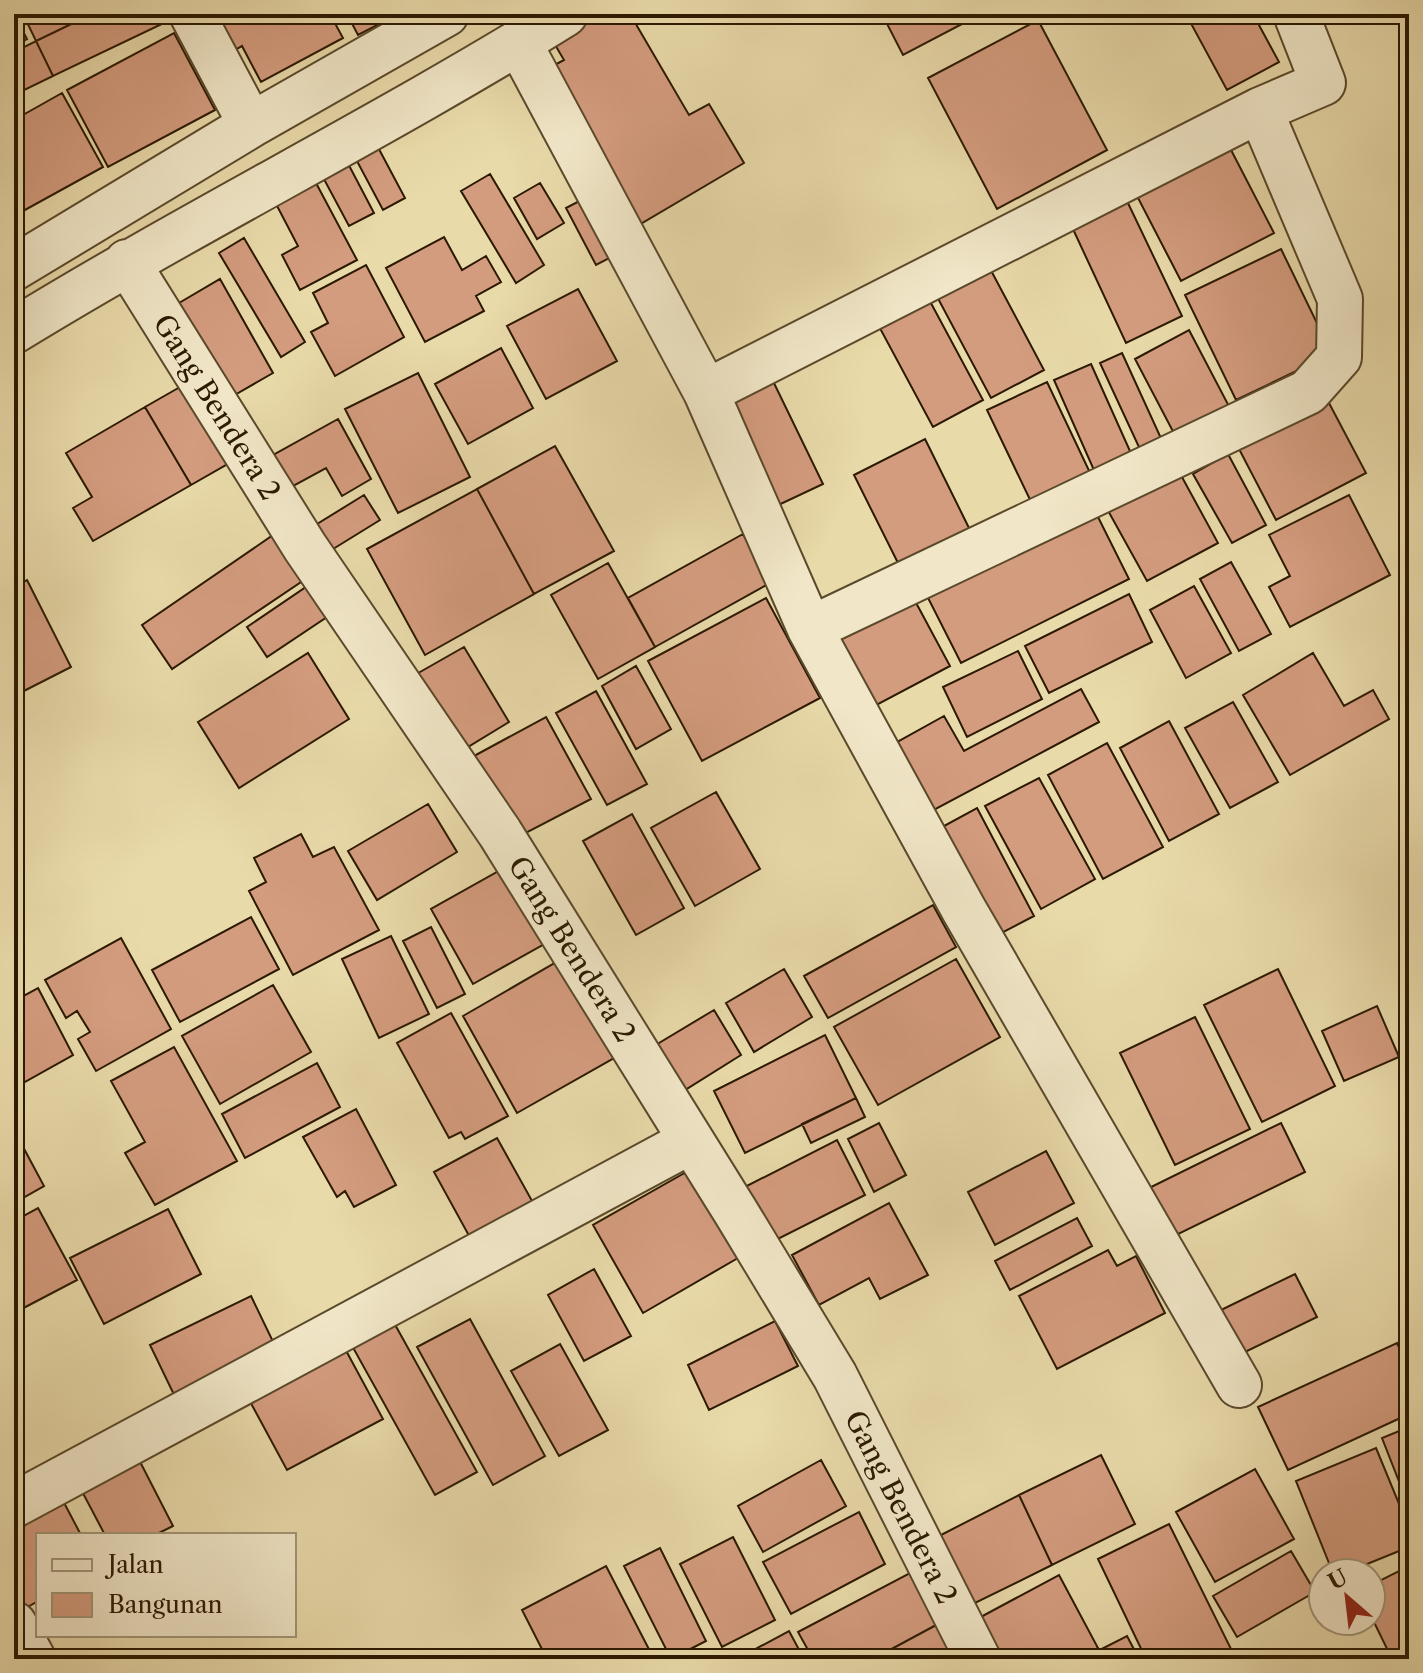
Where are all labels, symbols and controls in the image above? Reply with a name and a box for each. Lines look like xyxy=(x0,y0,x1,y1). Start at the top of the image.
street label: Gang Bendera 2 xyxy=(146,308,288,506)
street label: Gang Bendera 2 xyxy=(501,850,643,1048)
street label: Gang Bendera 2 xyxy=(838,1405,964,1609)
legend xyxy=(36,1533,296,1637)
text: Jalan xyxy=(104,1550,164,1579)
north arrow xyxy=(1307,1557,1387,1637)
text: U xyxy=(1324,1564,1352,1596)
text: Bangunan xyxy=(108,1590,223,1619)

